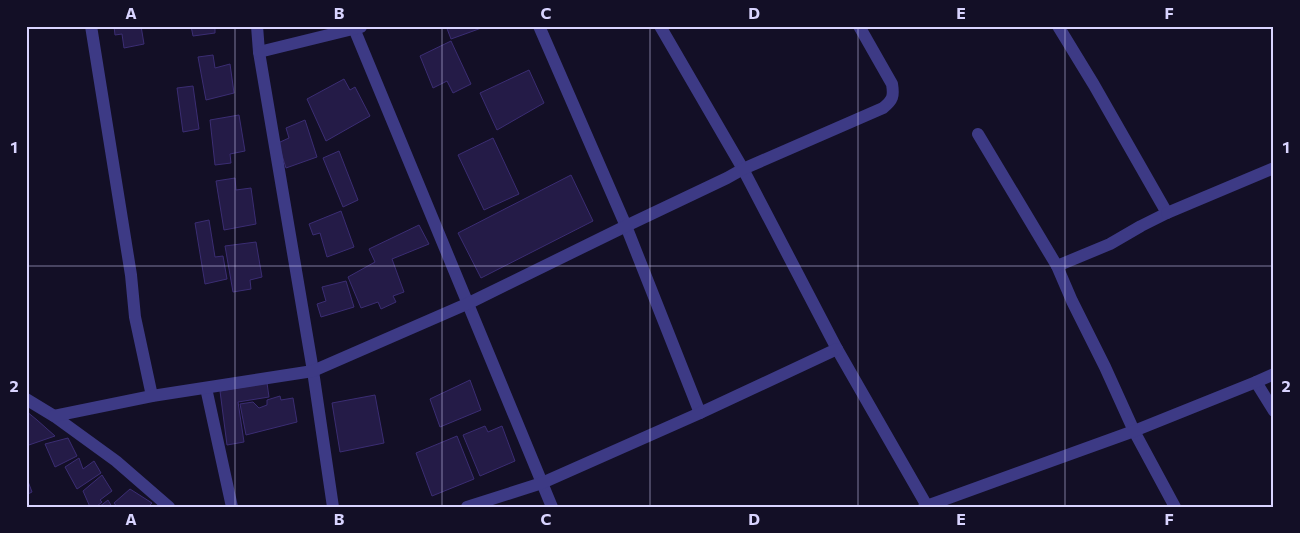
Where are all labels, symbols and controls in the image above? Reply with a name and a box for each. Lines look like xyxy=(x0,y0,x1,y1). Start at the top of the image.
text: A xyxy=(125,3,137,22)
text: B xyxy=(334,3,345,22)
text: C xyxy=(541,3,552,22)
text: D xyxy=(748,3,760,22)
text: E xyxy=(956,3,966,22)
text: F xyxy=(1164,3,1174,22)
text: 1 xyxy=(10,137,18,156)
text: 1 xyxy=(1282,137,1290,156)
text: 2 xyxy=(9,376,19,395)
text: 2 xyxy=(1281,376,1291,395)
text: A xyxy=(125,509,137,528)
text: B xyxy=(334,509,345,528)
text: C xyxy=(541,509,552,528)
text: D xyxy=(748,509,760,528)
text: E xyxy=(956,509,966,528)
text: F xyxy=(1164,509,1174,528)

